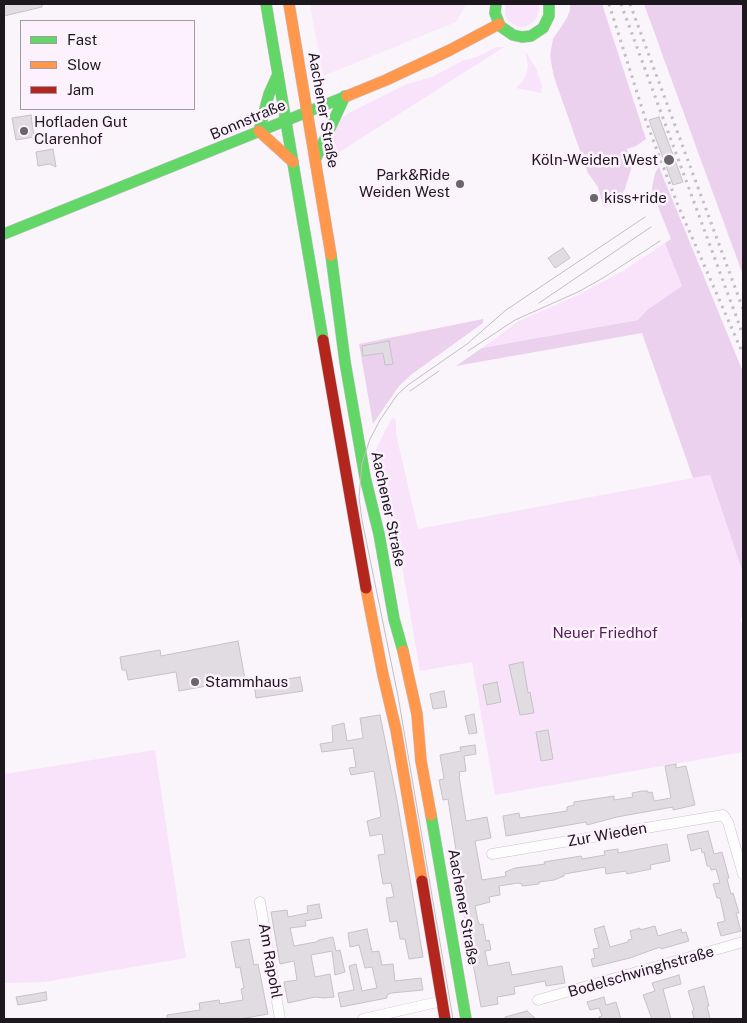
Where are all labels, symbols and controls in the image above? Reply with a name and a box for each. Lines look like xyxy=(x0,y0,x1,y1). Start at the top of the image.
legend xyxy=(20,20,195,110)
text: Fast xyxy=(67,31,97,48)
street label: Aachener Straße xyxy=(304,51,342,169)
text: Slow xyxy=(67,56,101,73)
text: Jam xyxy=(67,81,94,98)
street label: Bonnstraße xyxy=(208,96,288,144)
place label: Hofladen Gut Clarenhof xyxy=(34,113,128,148)
marker: Hofladen Gut Clarenhof xyxy=(18,125,30,137)
place label: Köln-Weiden West xyxy=(531,151,658,169)
marker: Köln-Weiden West xyxy=(662,153,676,167)
place label: Park&Ride Weiden West xyxy=(359,166,450,201)
marker: Park&Ride Weiden West xyxy=(454,178,466,190)
place label: kiss+ride xyxy=(604,189,667,207)
marker: kiss+ride xyxy=(588,192,600,204)
street label: Aachener Straße xyxy=(367,450,409,568)
park label: Neuer Friedhof xyxy=(552,624,658,642)
place label: Stammhaus xyxy=(205,673,288,691)
marker: Stammhaus xyxy=(189,676,201,688)
street label: Zur Wieden xyxy=(566,819,648,851)
street label: Aachener Straße xyxy=(444,848,482,966)
street label: Am Rapohl xyxy=(255,922,285,1000)
street label: Bodelschwinghstraße xyxy=(566,943,716,1001)

